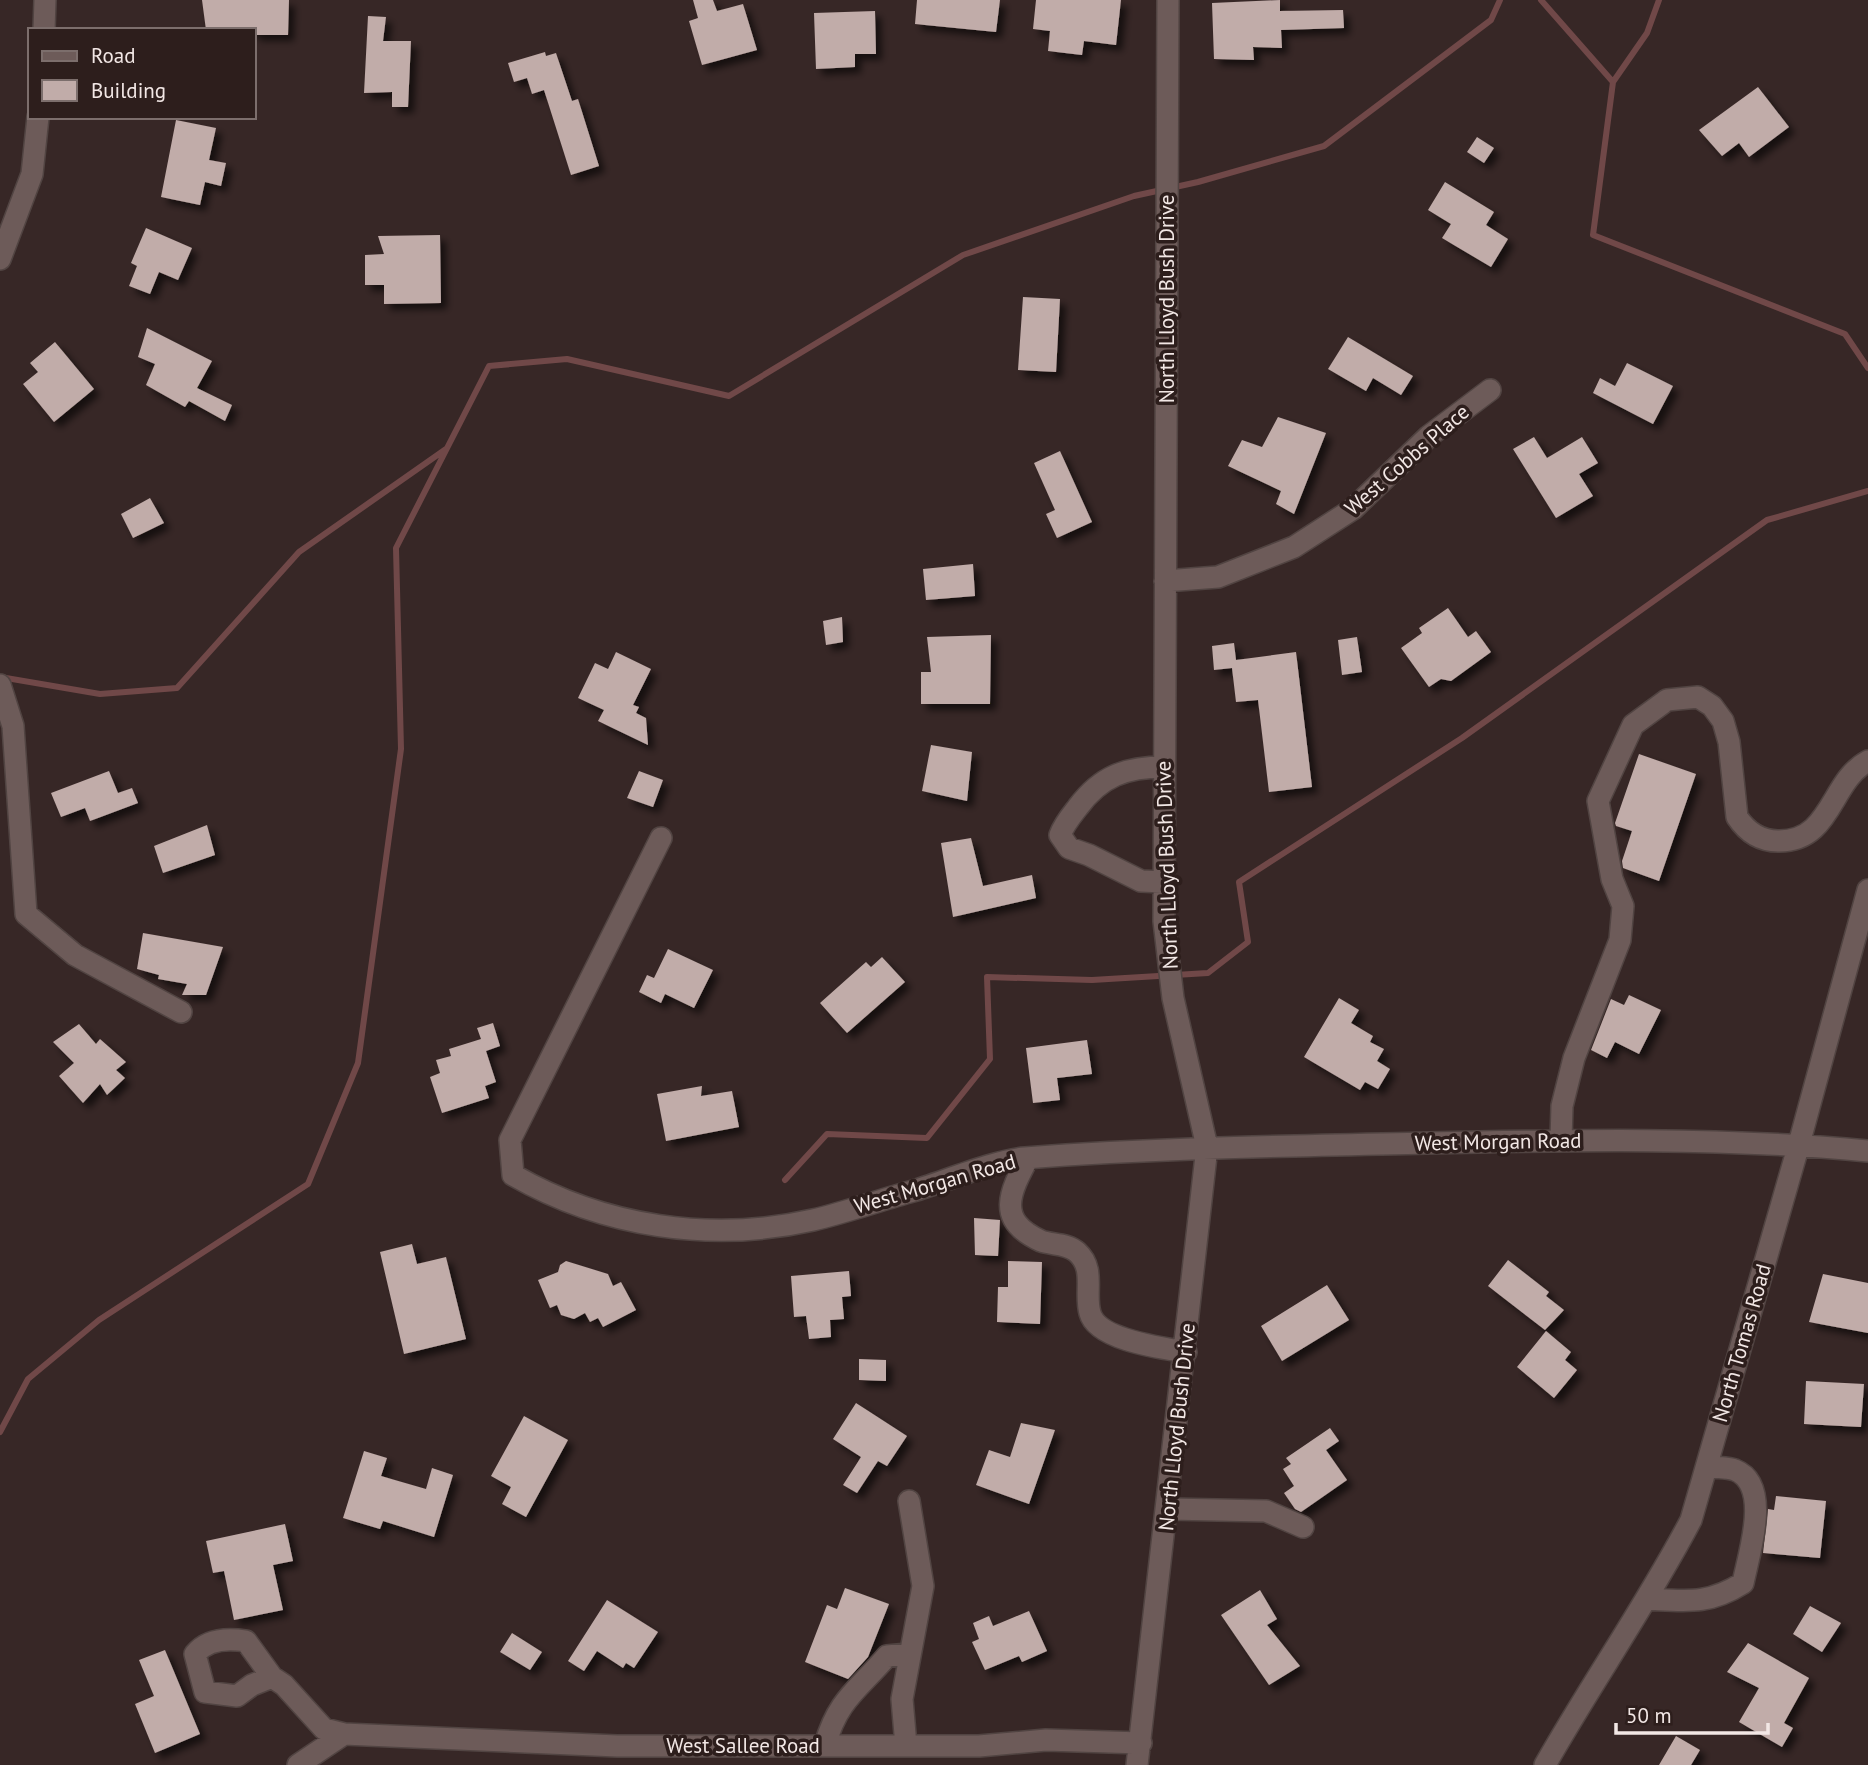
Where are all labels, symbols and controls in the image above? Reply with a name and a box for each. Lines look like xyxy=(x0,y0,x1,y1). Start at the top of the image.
legend xyxy=(28,28,256,119)
text: Road xyxy=(91,42,135,69)
text: Building xyxy=(91,77,166,104)
street label: North Lloyd Bush Drive xyxy=(1153,195,1180,403)
street label: West Cobbs Place xyxy=(1339,398,1475,521)
street label: North Lloyd Bush Drive xyxy=(1149,760,1184,970)
street label: West Morgan Road xyxy=(1414,1127,1582,1156)
street label: West Morgan Road xyxy=(851,1148,1019,1220)
street label: North Tomas Road xyxy=(1706,1261,1777,1425)
street label: North Lloyd Bush Drive xyxy=(1152,1322,1201,1532)
scale bar xyxy=(1616,1692,1768,1736)
text: 50 m xyxy=(1626,1702,1672,1729)
street label: West Sallee Road xyxy=(666,1732,820,1759)

